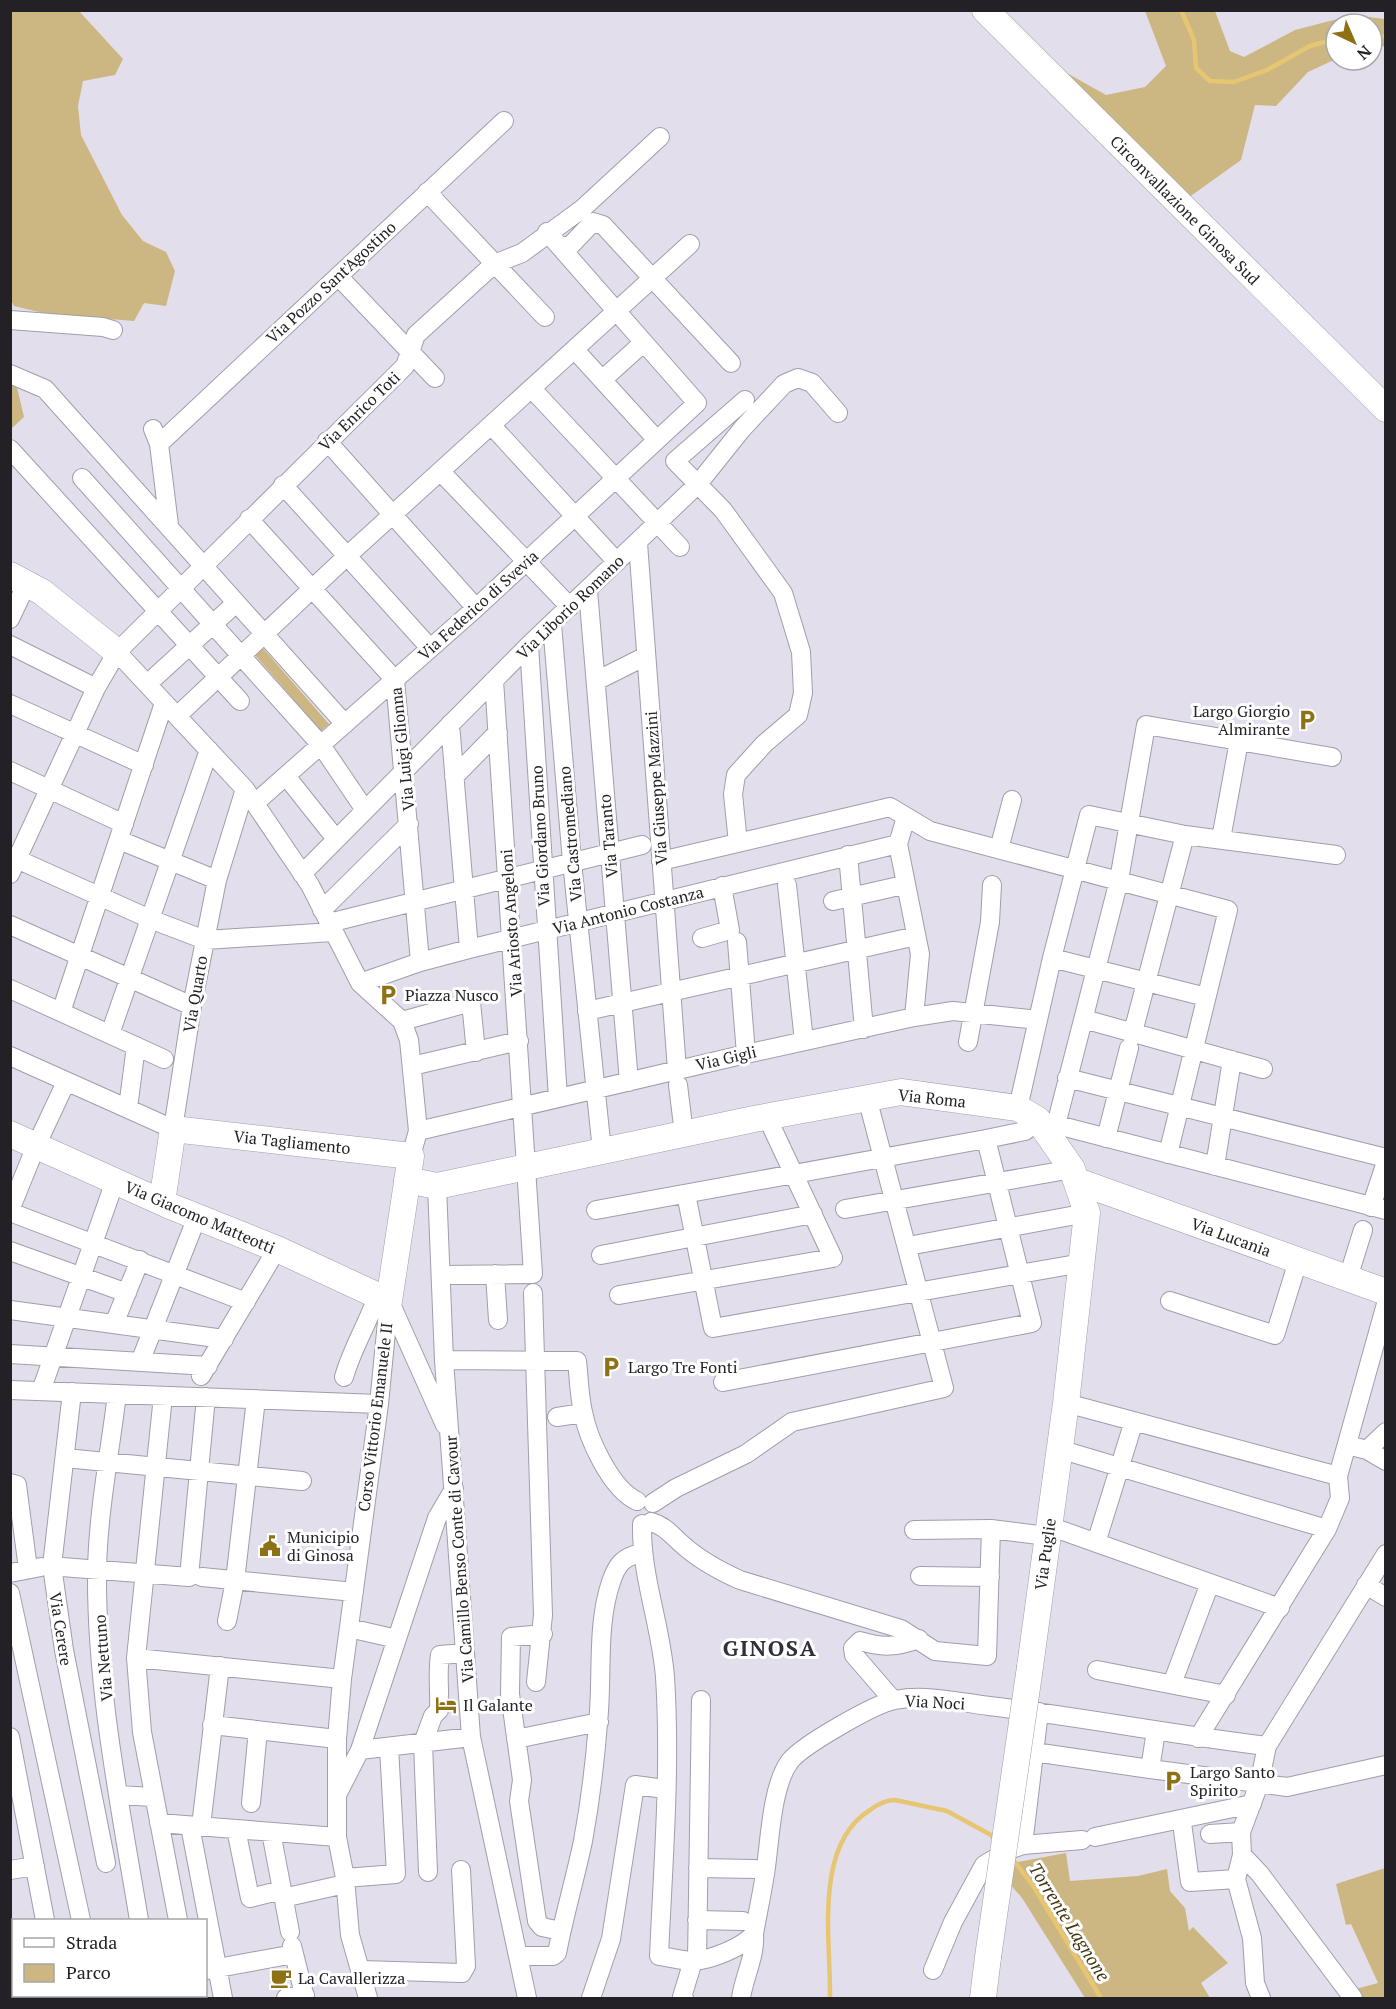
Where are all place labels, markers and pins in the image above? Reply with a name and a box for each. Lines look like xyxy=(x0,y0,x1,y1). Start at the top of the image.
place label: Largo Giorgio Almirante xyxy=(1193,700,1290,740)
parking icon: Largo Giorgio Almirante xyxy=(1295,708,1319,732)
parking icon: Piazza Nusco xyxy=(376,983,400,1007)
place label: Piazza Nusco xyxy=(405,984,499,1006)
parking icon: Largo Tre Fonti xyxy=(599,1355,623,1379)
place label: Largo Tre Fonti xyxy=(628,1356,738,1378)
place label: Municipio di Ginosa xyxy=(287,1526,360,1566)
public building icon: Municipio di Ginosa xyxy=(258,1534,282,1558)
hotel icon: Il Galante xyxy=(434,1693,458,1717)
place label: Il Galante xyxy=(463,1694,533,1716)
place label: Largo Santo Spirito xyxy=(1190,1761,1275,1801)
parking icon: Largo Santo Spirito xyxy=(1161,1769,1185,1793)
cafe icon: La Cavallerizza xyxy=(269,1966,293,1990)
place label: La Cavallerizza xyxy=(298,1967,405,1989)

